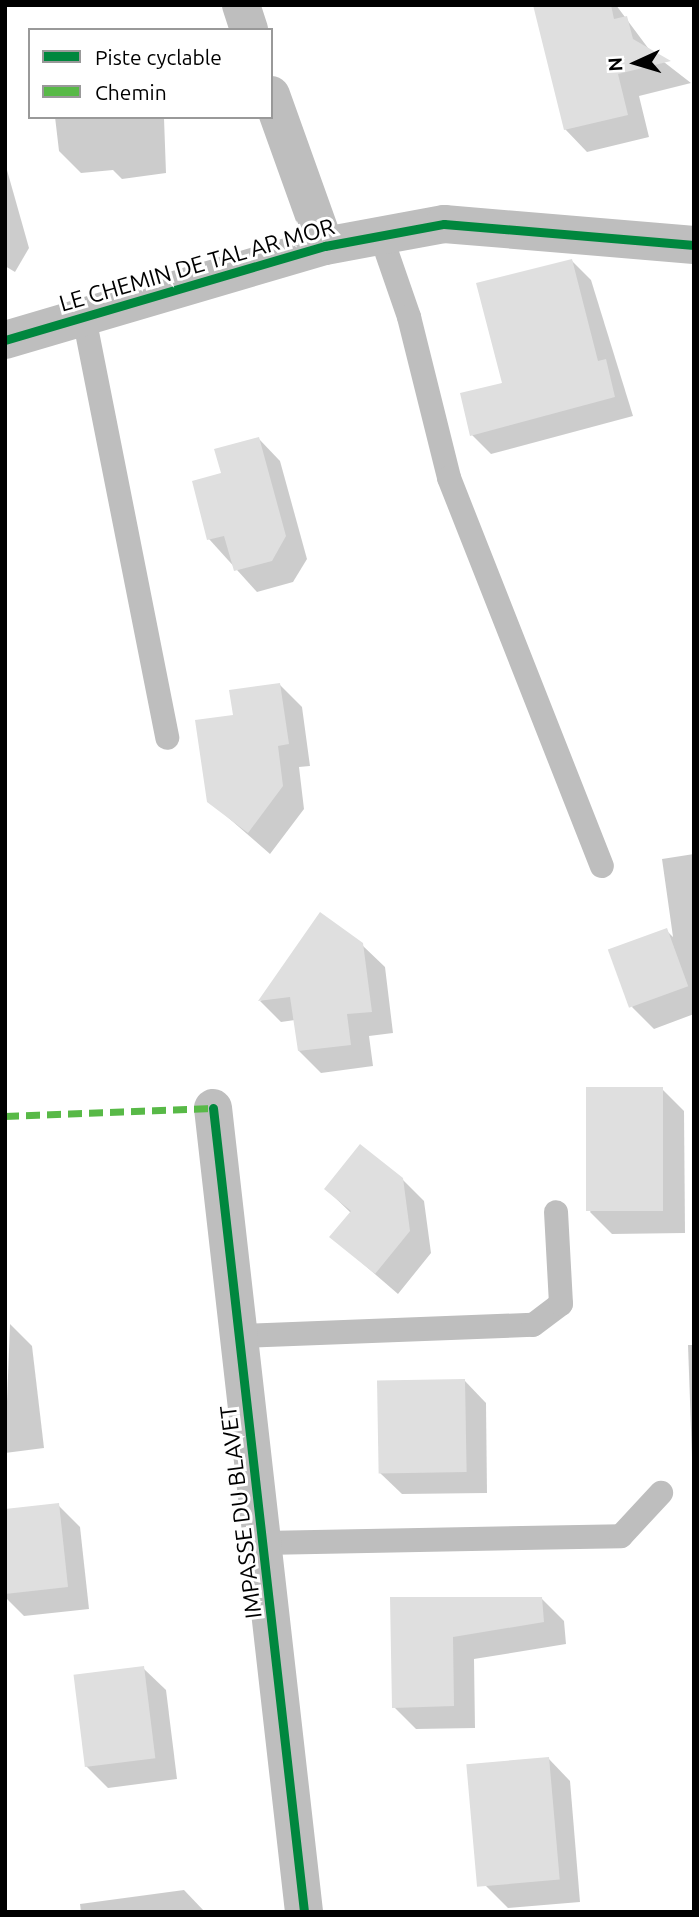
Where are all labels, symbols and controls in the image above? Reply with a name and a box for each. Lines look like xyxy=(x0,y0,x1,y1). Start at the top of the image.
legend xyxy=(28,28,273,119)
north arrow xyxy=(601,28,671,98)
text: Piste cyclable xyxy=(95,45,222,69)
text: N xyxy=(604,57,627,72)
text: Chemin xyxy=(95,80,167,104)
street label: LE CHEMIN DE TAL AR MOR xyxy=(56,212,338,318)
street label: IMPASSE DU BLAVET xyxy=(214,1404,268,1620)

